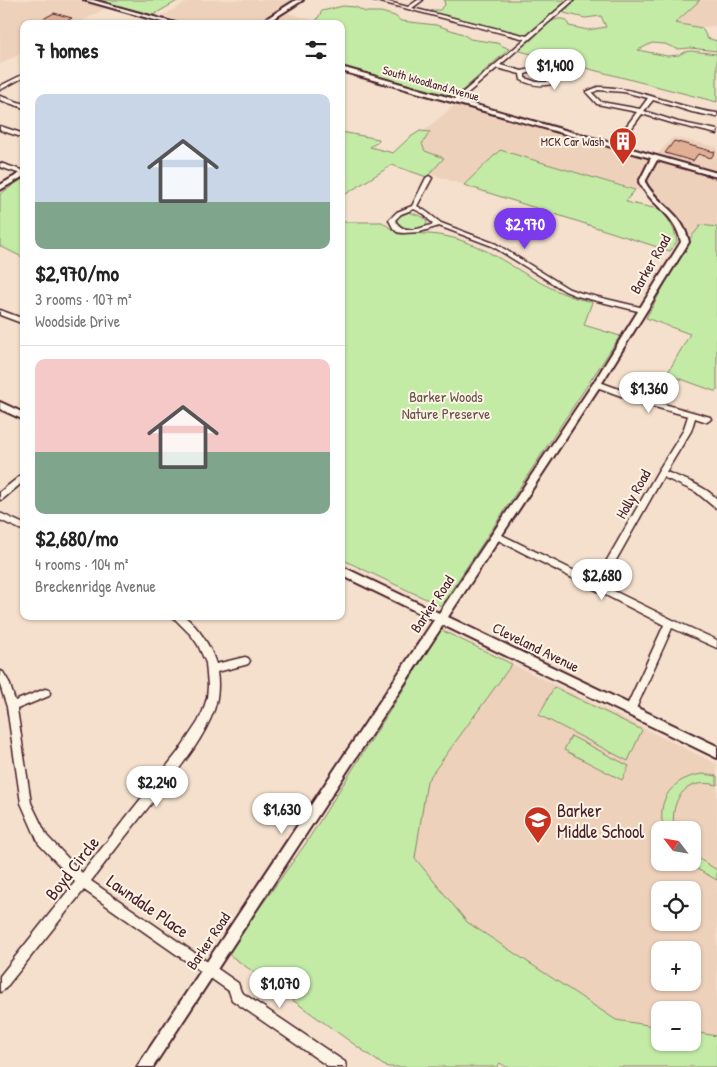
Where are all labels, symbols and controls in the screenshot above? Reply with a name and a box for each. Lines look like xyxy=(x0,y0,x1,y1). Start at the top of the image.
text: 7 homes xyxy=(35,36,98,65)
icon: filters xyxy=(302,36,330,64)
pin: $1,400 xyxy=(514,48,596,91)
text: $1,400 xyxy=(536,54,574,76)
street label: South Woodland Avenue xyxy=(381,61,482,105)
icon: home xyxy=(138,126,228,216)
building icon: MCK Car Wash xyxy=(608,126,638,165)
place label: MCK Car Wash xyxy=(541,133,604,150)
pin: $2,970 xyxy=(484,208,566,250)
text: $2,970 xyxy=(505,213,545,235)
street label: Barker Road xyxy=(625,230,675,298)
text: $2,970/mo xyxy=(35,259,119,288)
text: 3 rooms · 107 m² xyxy=(35,288,132,310)
text: Woodside Drive xyxy=(35,310,120,332)
pin: $1,360 xyxy=(608,372,690,414)
text: $1,360 xyxy=(630,377,668,399)
park label: Barker Woods Nature Preserve xyxy=(402,386,490,424)
icon: home xyxy=(138,392,228,482)
street label: Holly Road xyxy=(610,465,656,523)
text: $2,680/mo xyxy=(35,524,118,553)
text: 4 rooms · 104 m² xyxy=(35,553,129,575)
pin: $2,680 xyxy=(561,558,643,601)
text: $2,680 xyxy=(582,564,622,586)
street label: Barker Road xyxy=(405,571,459,637)
text: Breckenridge Avenue xyxy=(35,575,156,597)
street label: Cleveland Avenue xyxy=(489,617,583,677)
pin: $2,240 xyxy=(116,766,198,808)
text: $2,240 xyxy=(137,771,177,793)
pin: $1,630 xyxy=(241,792,323,835)
text: $1,630 xyxy=(263,798,301,820)
place label: Barker Middle School xyxy=(557,798,644,844)
school or university icon: Barker Middle School xyxy=(523,805,553,844)
north arrow xyxy=(651,821,701,871)
map controls xyxy=(651,821,701,1051)
street label: Boyd Circle xyxy=(39,831,105,905)
street label: Lawndale Place xyxy=(102,869,194,943)
button: locate xyxy=(651,881,701,931)
street label: Barker Road xyxy=(181,908,235,974)
button: + xyxy=(651,941,701,991)
pin: $1,070 xyxy=(239,966,321,1009)
text: $1,070 xyxy=(260,972,300,994)
button: − xyxy=(651,1001,701,1051)

